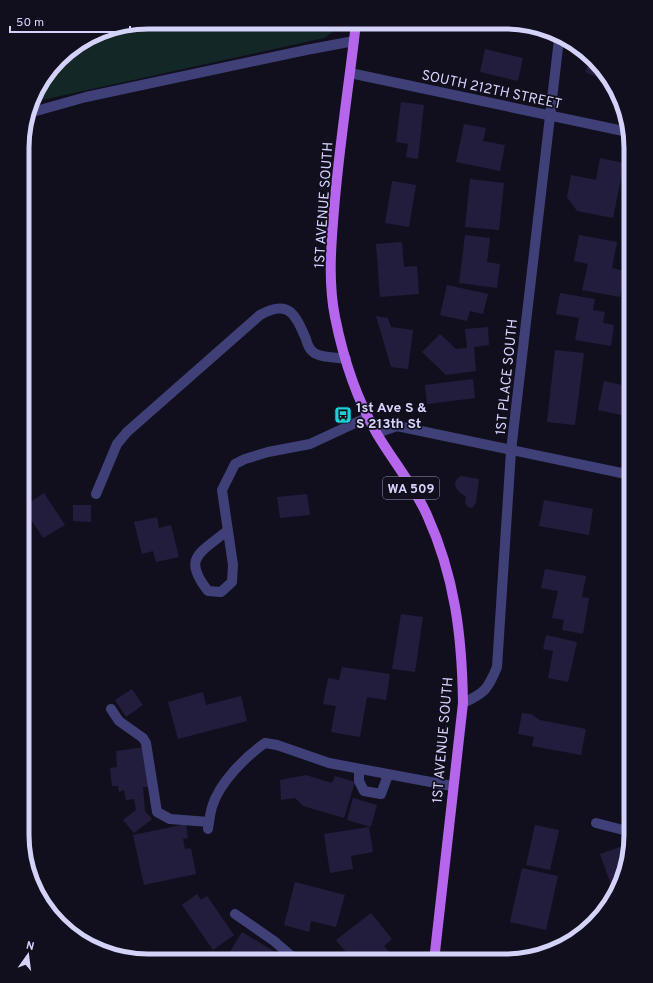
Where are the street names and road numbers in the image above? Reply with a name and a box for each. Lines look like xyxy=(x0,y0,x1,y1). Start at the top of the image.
street label: SOUTH 212TH STREET xyxy=(420,67,564,114)
street label: 1ST AVENUE SOUTH xyxy=(312,141,337,269)
street label: 1ST PLACE SOUTH xyxy=(493,318,522,436)
road number: WA 509 xyxy=(383,477,439,499)
street label: 1ST AVENUE SOUTH xyxy=(430,676,457,804)

